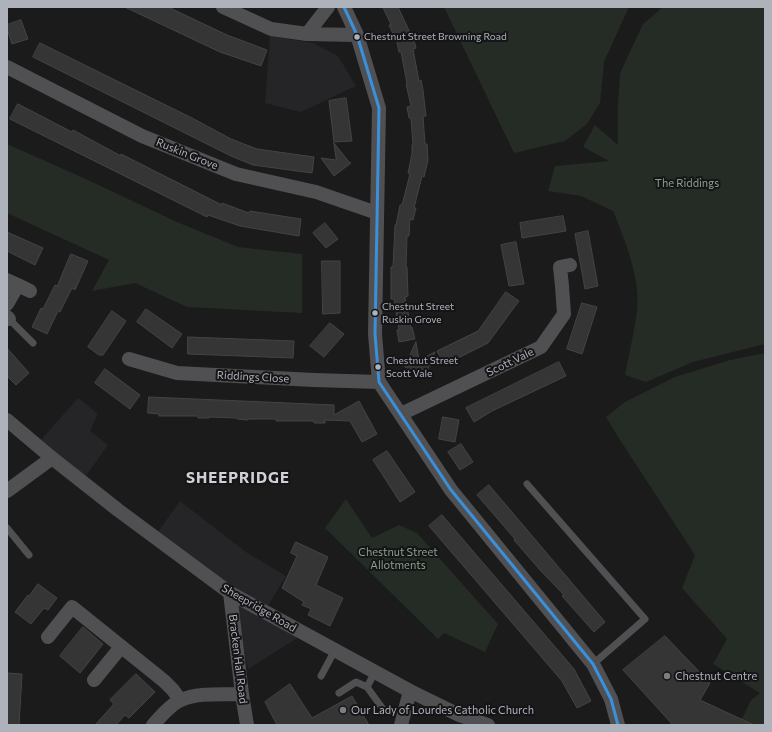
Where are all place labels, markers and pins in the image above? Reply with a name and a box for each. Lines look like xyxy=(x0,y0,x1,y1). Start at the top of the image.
place label: Chestnut Street Browning Road xyxy=(364,31,507,43)
marker: Chestnut Street Browning Road xyxy=(352,32,362,42)
place label: Chestnut Street Ruskin Grove xyxy=(382,301,454,324)
marker: Chestnut Street Ruskin Grove xyxy=(370,308,380,318)
place label: Chestnut Street Scott Vale xyxy=(386,355,458,378)
marker: Chestnut Street Scott Vale xyxy=(373,362,383,372)
place label: Chestnut Centre xyxy=(675,669,757,683)
marker: Chestnut Centre xyxy=(662,671,672,681)
place label: Our Lady of Lourdes Catholic Church xyxy=(351,703,534,717)
marker: Our Lady of Lourdes Catholic Church xyxy=(338,705,348,715)

